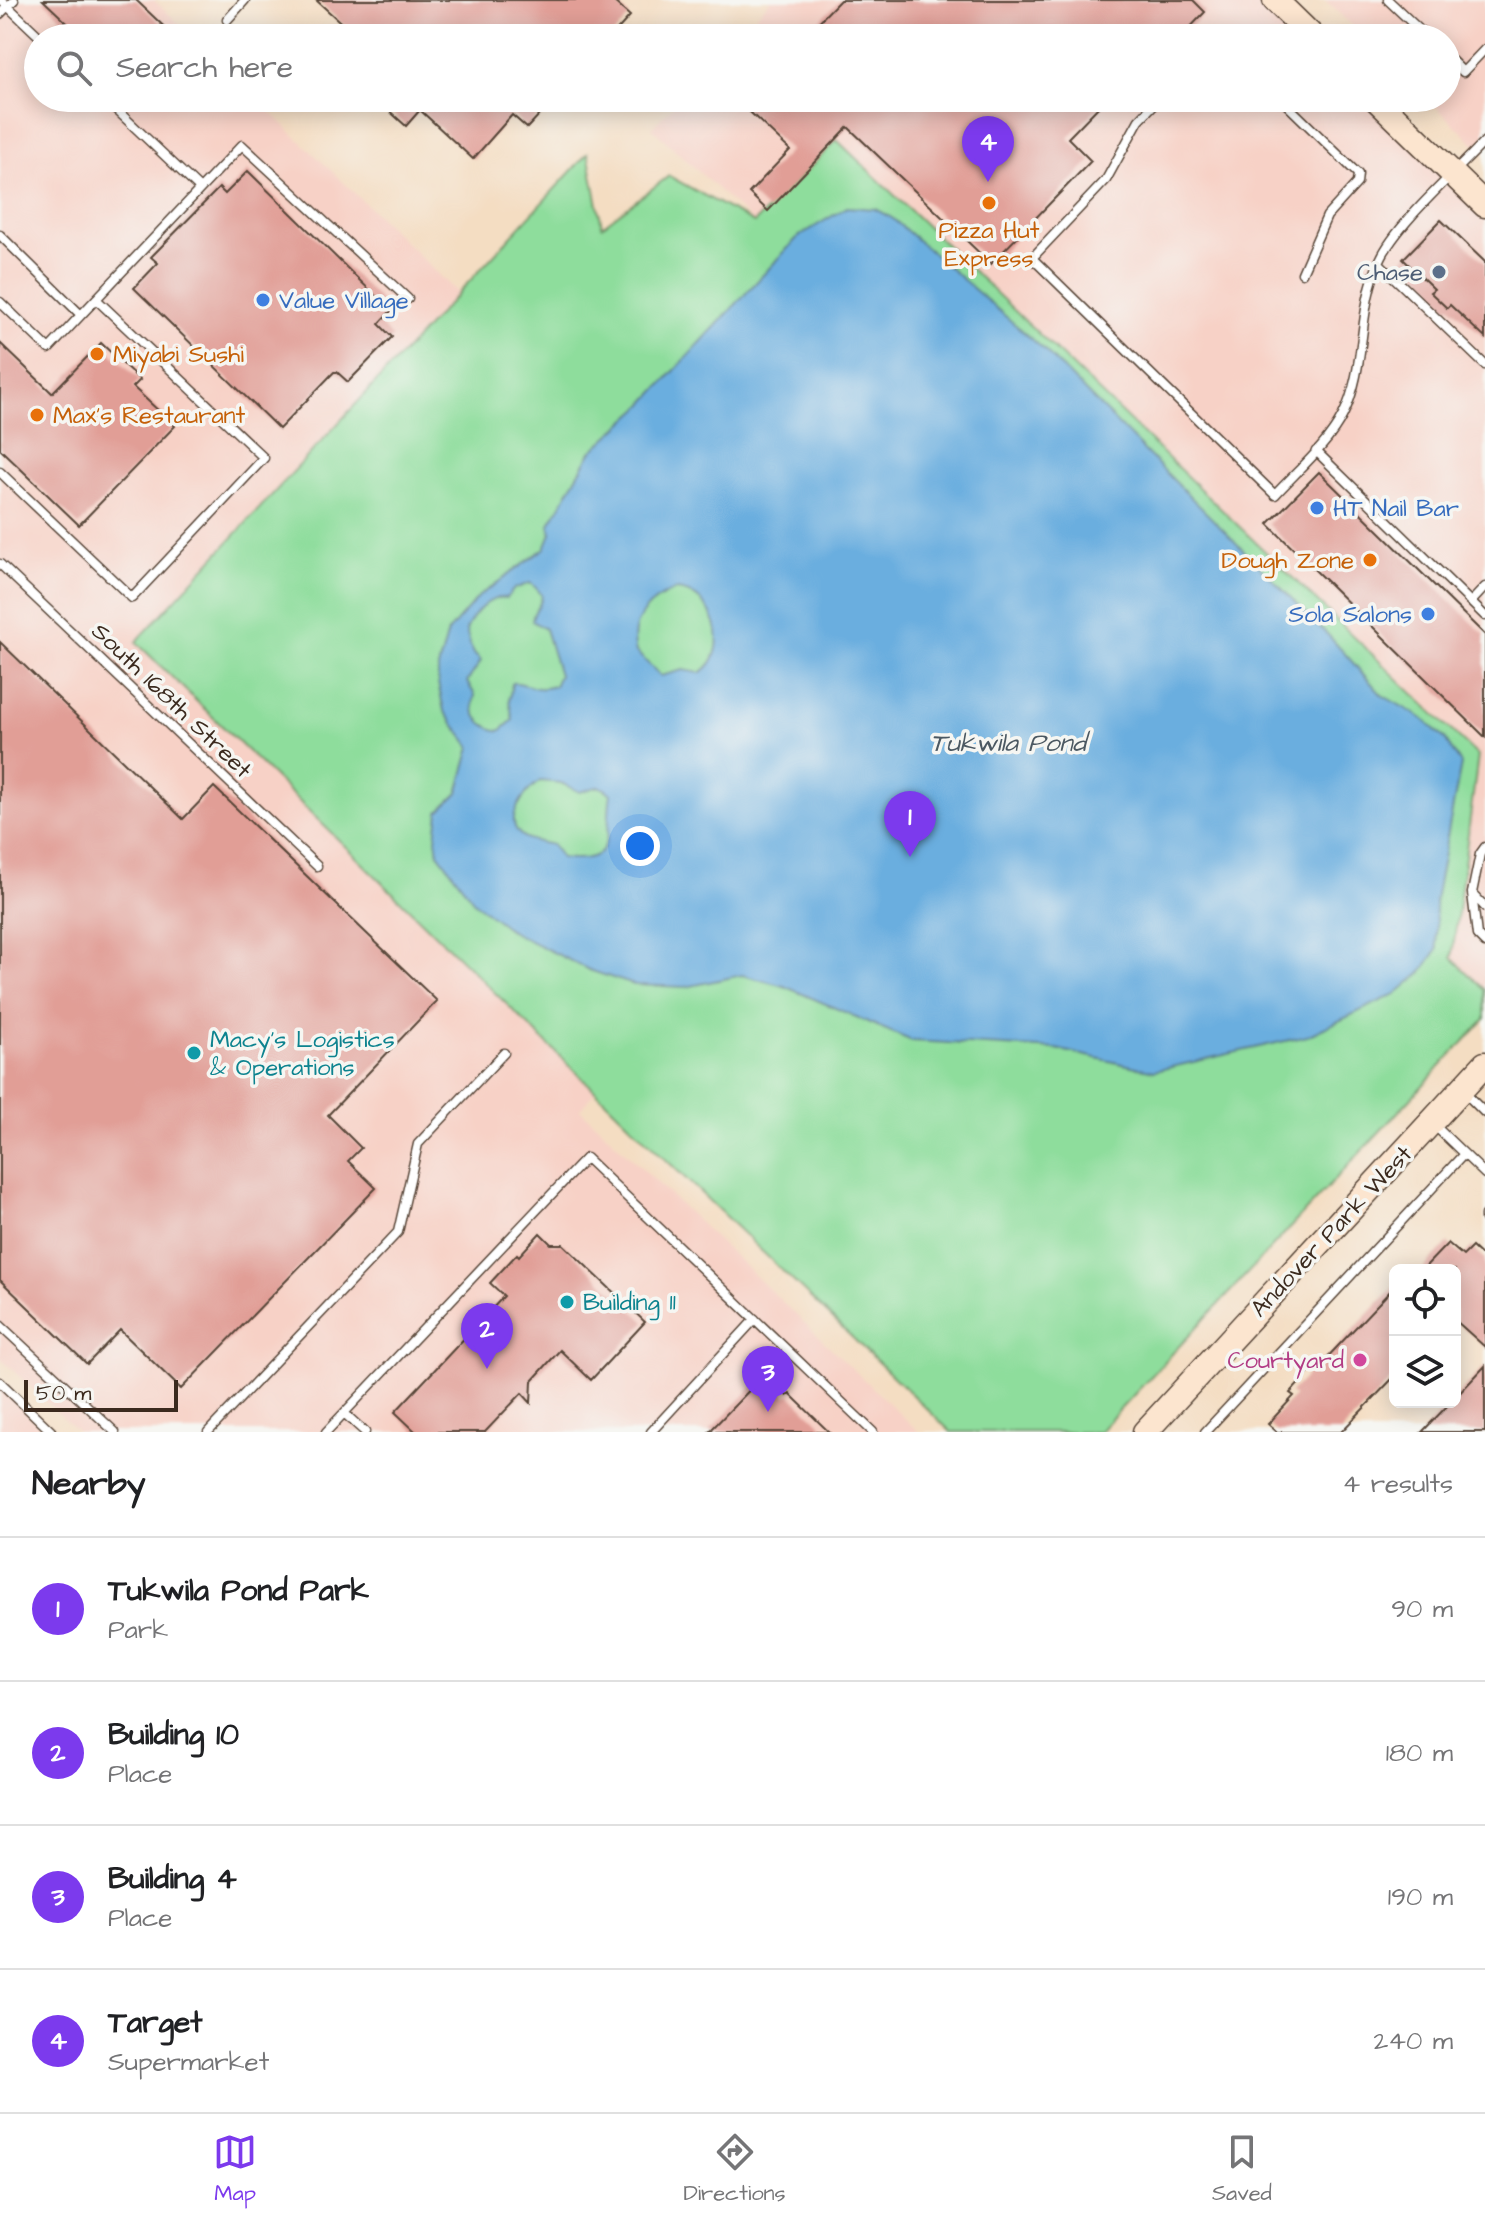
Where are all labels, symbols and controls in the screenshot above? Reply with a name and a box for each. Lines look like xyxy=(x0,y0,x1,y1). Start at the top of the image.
search box xyxy=(24,24,1461,112)
icon: search xyxy=(52,46,96,90)
text: Search here xyxy=(116,47,293,89)
pin: 4 xyxy=(962,116,1014,182)
marker: Pizza Hut Express xyxy=(980,194,998,212)
place label: Pizza Hut Express xyxy=(939,214,1040,276)
place label: Chase xyxy=(1357,256,1423,290)
marker: Chase xyxy=(1430,263,1448,281)
place label: Value Village xyxy=(279,284,409,319)
marker: Value Village xyxy=(254,291,272,309)
place label: Miyabi Sushi xyxy=(113,338,244,373)
marker: Miyabi Sushi xyxy=(88,345,106,363)
place label: Max's Restaurant xyxy=(53,399,246,433)
marker: Max's Restaurant xyxy=(28,406,46,424)
place label: HT Nail Bar xyxy=(1333,492,1459,526)
marker: HT Nail Bar xyxy=(1308,499,1326,517)
place label: Dough Zone xyxy=(1222,544,1354,579)
marker: Dough Zone xyxy=(1361,551,1379,569)
place label: Sola Salons xyxy=(1289,598,1412,632)
marker: Sola Salons xyxy=(1419,605,1437,623)
street label: South 168th Street xyxy=(84,615,259,787)
water label: Tukwila Pond xyxy=(930,725,1090,761)
pin: 1 xyxy=(884,791,936,857)
your location xyxy=(620,826,660,866)
place label: Macy's Logistics & Operations xyxy=(210,1023,395,1085)
marker: Macy's Logistics & Operations xyxy=(185,1044,203,1062)
street label: Andover Park West xyxy=(1243,1138,1421,1325)
map controls xyxy=(1389,1264,1461,1408)
button: locate xyxy=(1389,1264,1461,1336)
place label: Building 11 xyxy=(583,1286,676,1321)
marker: Building 11 xyxy=(558,1293,576,1311)
pin: 2 xyxy=(461,1303,513,1369)
button: layers xyxy=(1389,1336,1461,1408)
place label: Courtyard xyxy=(1227,1344,1344,1379)
pin: 3 xyxy=(742,1346,794,1412)
marker: Courtyard xyxy=(1351,1351,1369,1369)
scale bar xyxy=(24,1376,178,1412)
text: 50 m xyxy=(36,1378,91,1409)
text: Nearby xyxy=(32,1460,146,1508)
text: 4 results xyxy=(1343,1466,1453,1502)
text: Tukwila Pond Park xyxy=(108,1570,369,1612)
text: 1 xyxy=(56,1591,60,1627)
text: 90 m xyxy=(1391,1591,1453,1627)
text: Park xyxy=(108,1612,168,1648)
text: Building 10 xyxy=(108,1714,239,1756)
text: 2 xyxy=(51,1735,65,1771)
text: 180 m xyxy=(1386,1735,1453,1771)
text: Place xyxy=(108,1756,172,1792)
text: Building 4 xyxy=(108,1858,237,1900)
text: 3 xyxy=(51,1879,65,1915)
text: 190 m xyxy=(1388,1879,1453,1915)
text: Place xyxy=(108,1900,172,1936)
text: Target xyxy=(108,2002,202,2044)
text: 4 xyxy=(49,2023,67,2059)
text: 240 m xyxy=(1373,2023,1453,2059)
text: Supermarket xyxy=(108,2044,269,2080)
tab: Map xyxy=(213,2130,257,2209)
tab: Directions xyxy=(683,2130,786,2209)
tab: Saved xyxy=(1212,2130,1272,2209)

